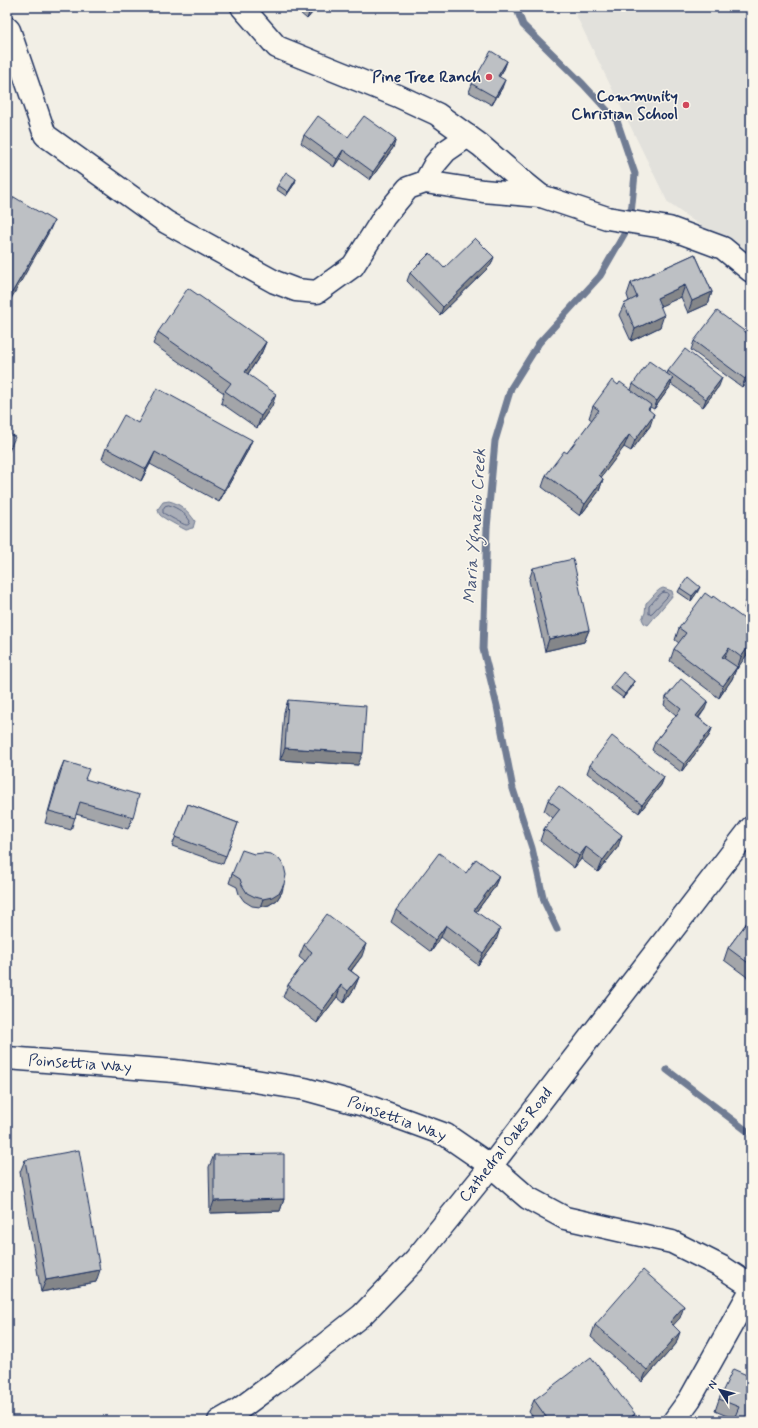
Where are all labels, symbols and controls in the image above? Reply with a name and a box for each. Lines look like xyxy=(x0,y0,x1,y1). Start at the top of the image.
place label: Pine Tree Ranch xyxy=(372,67,481,88)
marker: Pine Tree Ranch xyxy=(484,72,494,82)
place label: Community Christian School xyxy=(571,86,678,125)
marker: Community Christian School xyxy=(681,100,691,110)
water label: Maria Ygnacio Creek xyxy=(459,447,493,604)
street label: Poinsettia Way xyxy=(28,1050,132,1078)
street label: Cathedral Oaks Road xyxy=(455,1083,557,1207)
street label: Poinsettia Way xyxy=(345,1091,449,1147)
north arrow xyxy=(700,1370,740,1410)
text: N xyxy=(705,1378,721,1392)

